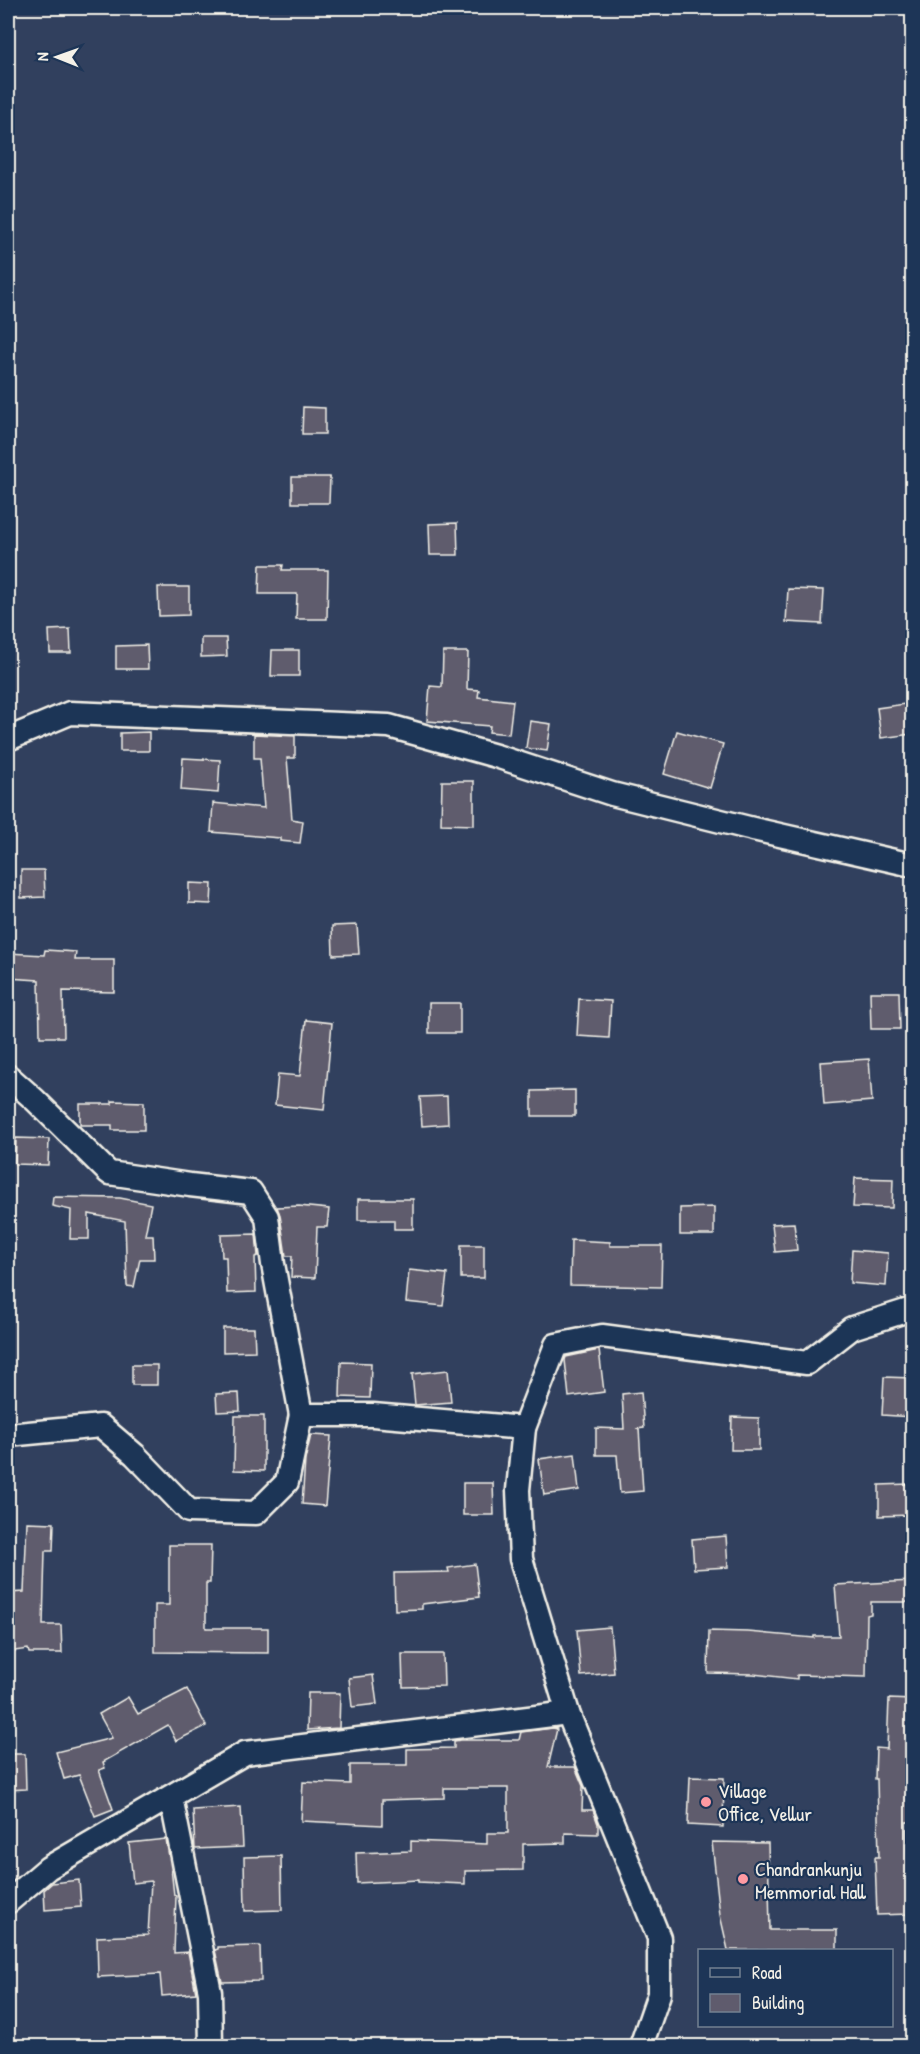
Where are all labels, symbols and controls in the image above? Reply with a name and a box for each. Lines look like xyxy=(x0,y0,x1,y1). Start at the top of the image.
north arrow xyxy=(27,27,87,87)
text: N xyxy=(31,52,53,61)
place label: Village Office, Vellur xyxy=(718,1777,812,1827)
marker: Village Office, Vellur xyxy=(699,1795,713,1809)
place label: Chandrankunju Memmorial Hall xyxy=(755,1855,866,1905)
marker: Chandrankunju Memmorial Hall xyxy=(736,1872,750,1886)
legend xyxy=(698,1949,893,2027)
text: Road xyxy=(752,1960,782,1985)
text: Building xyxy=(752,1990,804,2015)

